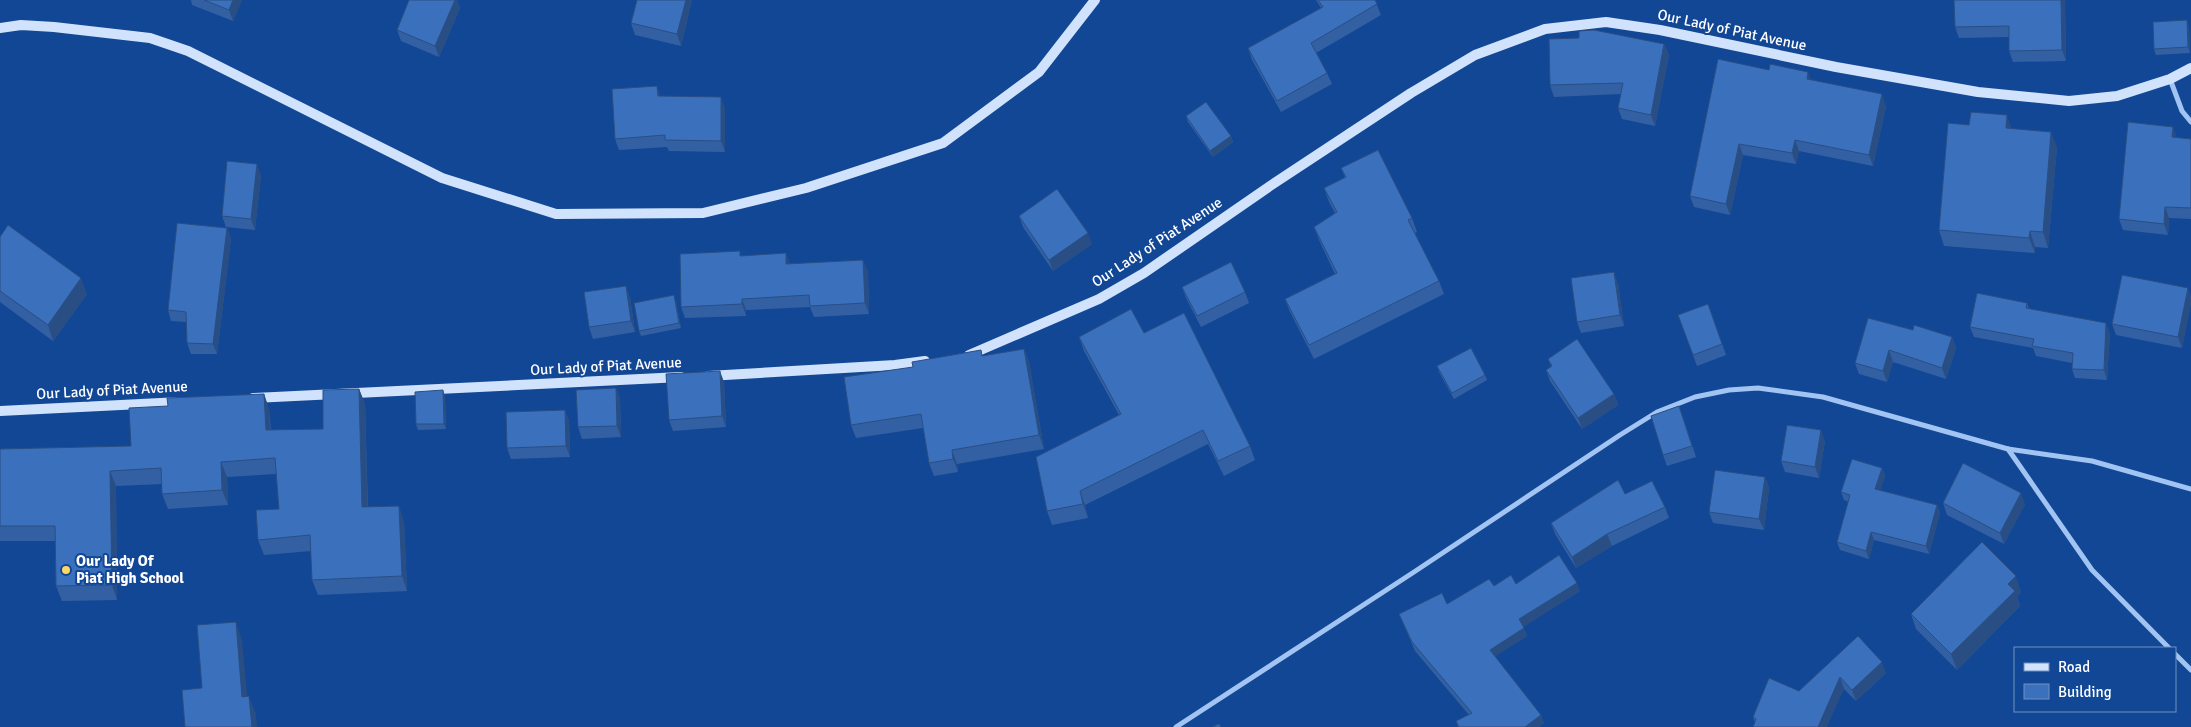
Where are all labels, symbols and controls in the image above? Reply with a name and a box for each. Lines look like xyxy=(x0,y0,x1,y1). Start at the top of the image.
street label: Our Lady of Piat Avenue xyxy=(1656,5,1808,55)
street label: Our Lady of Piat Avenue xyxy=(1088,193,1226,291)
street label: Our Lady of Piat Avenue xyxy=(530,353,682,379)
street label: Our Lady of Piat Avenue xyxy=(36,377,188,403)
place label: Our Lady Of Piat High School xyxy=(76,552,184,587)
marker: Our Lady Of Piat High School xyxy=(60,564,72,576)
legend xyxy=(2014,647,2176,712)
text: Road xyxy=(2058,658,2090,676)
text: Building xyxy=(2058,683,2112,701)

